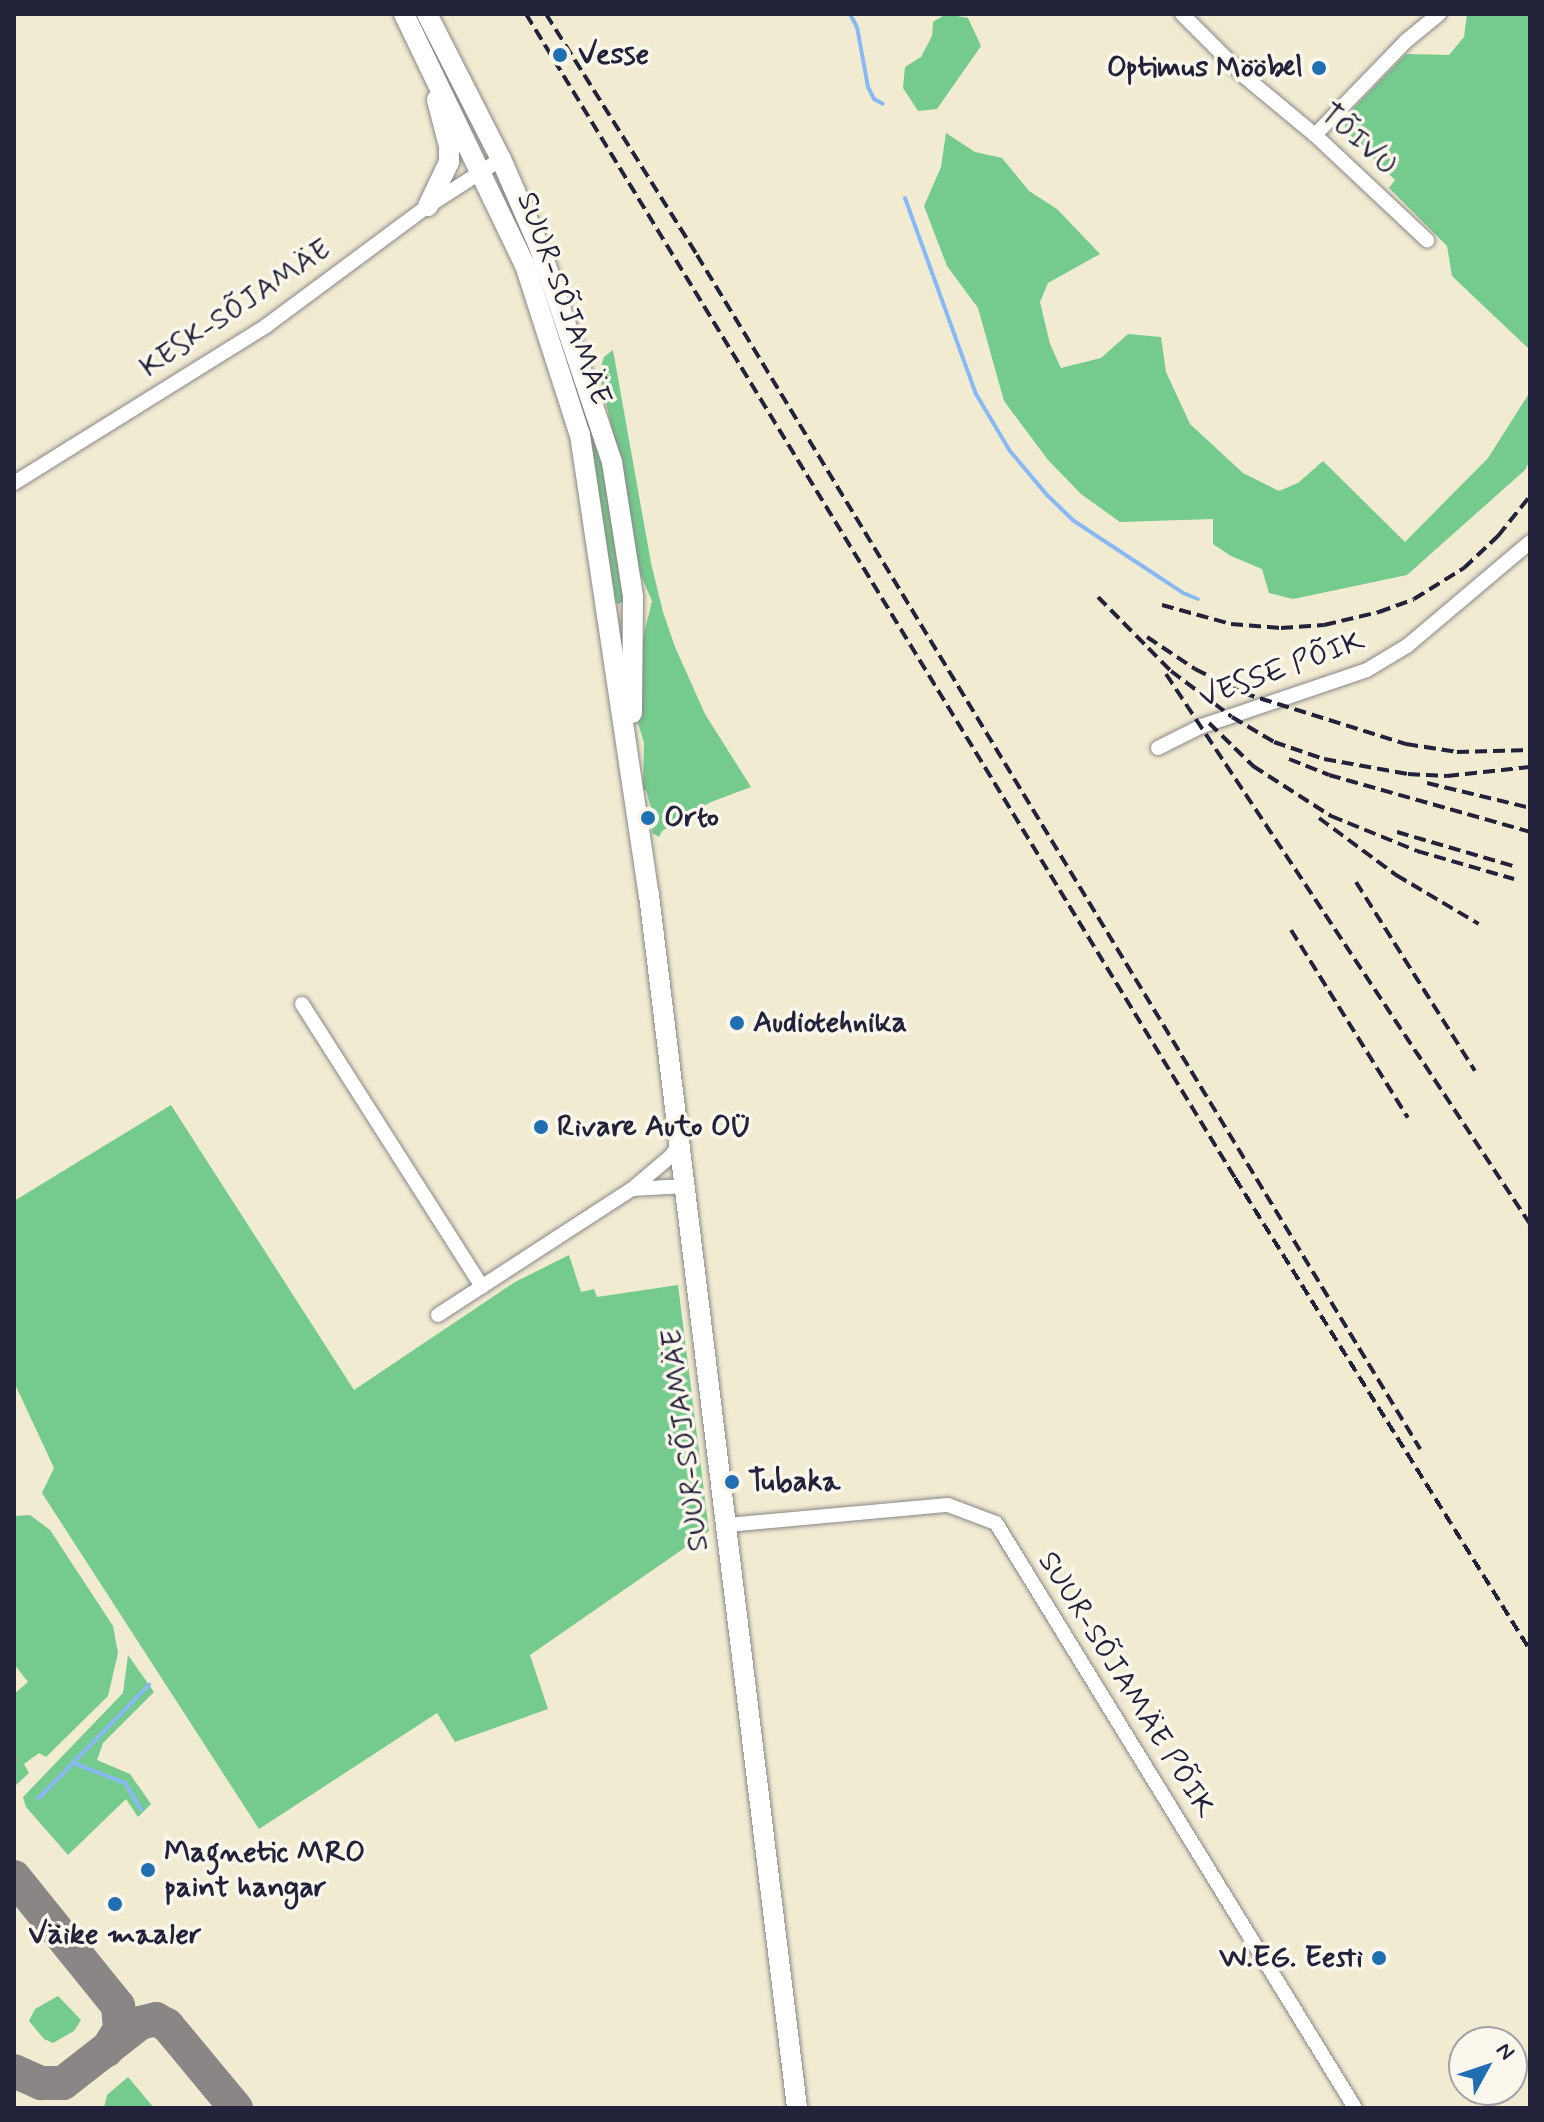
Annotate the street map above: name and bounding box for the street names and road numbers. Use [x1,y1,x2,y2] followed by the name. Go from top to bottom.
[1312,96,1404,184] street label: TÕIVU
[508,188,618,410] street label: SUUR-SÕJAMÄE
[134,232,338,386] street label: KESK-SÕJAMÄE
[1194,623,1370,717] street label: VESSE PÕIK
[654,1327,718,1553] street label: SUUR-SÕJAMÄE
[1029,1545,1223,1825] street label: SUUR-SÕJAMÄE PÕIK

